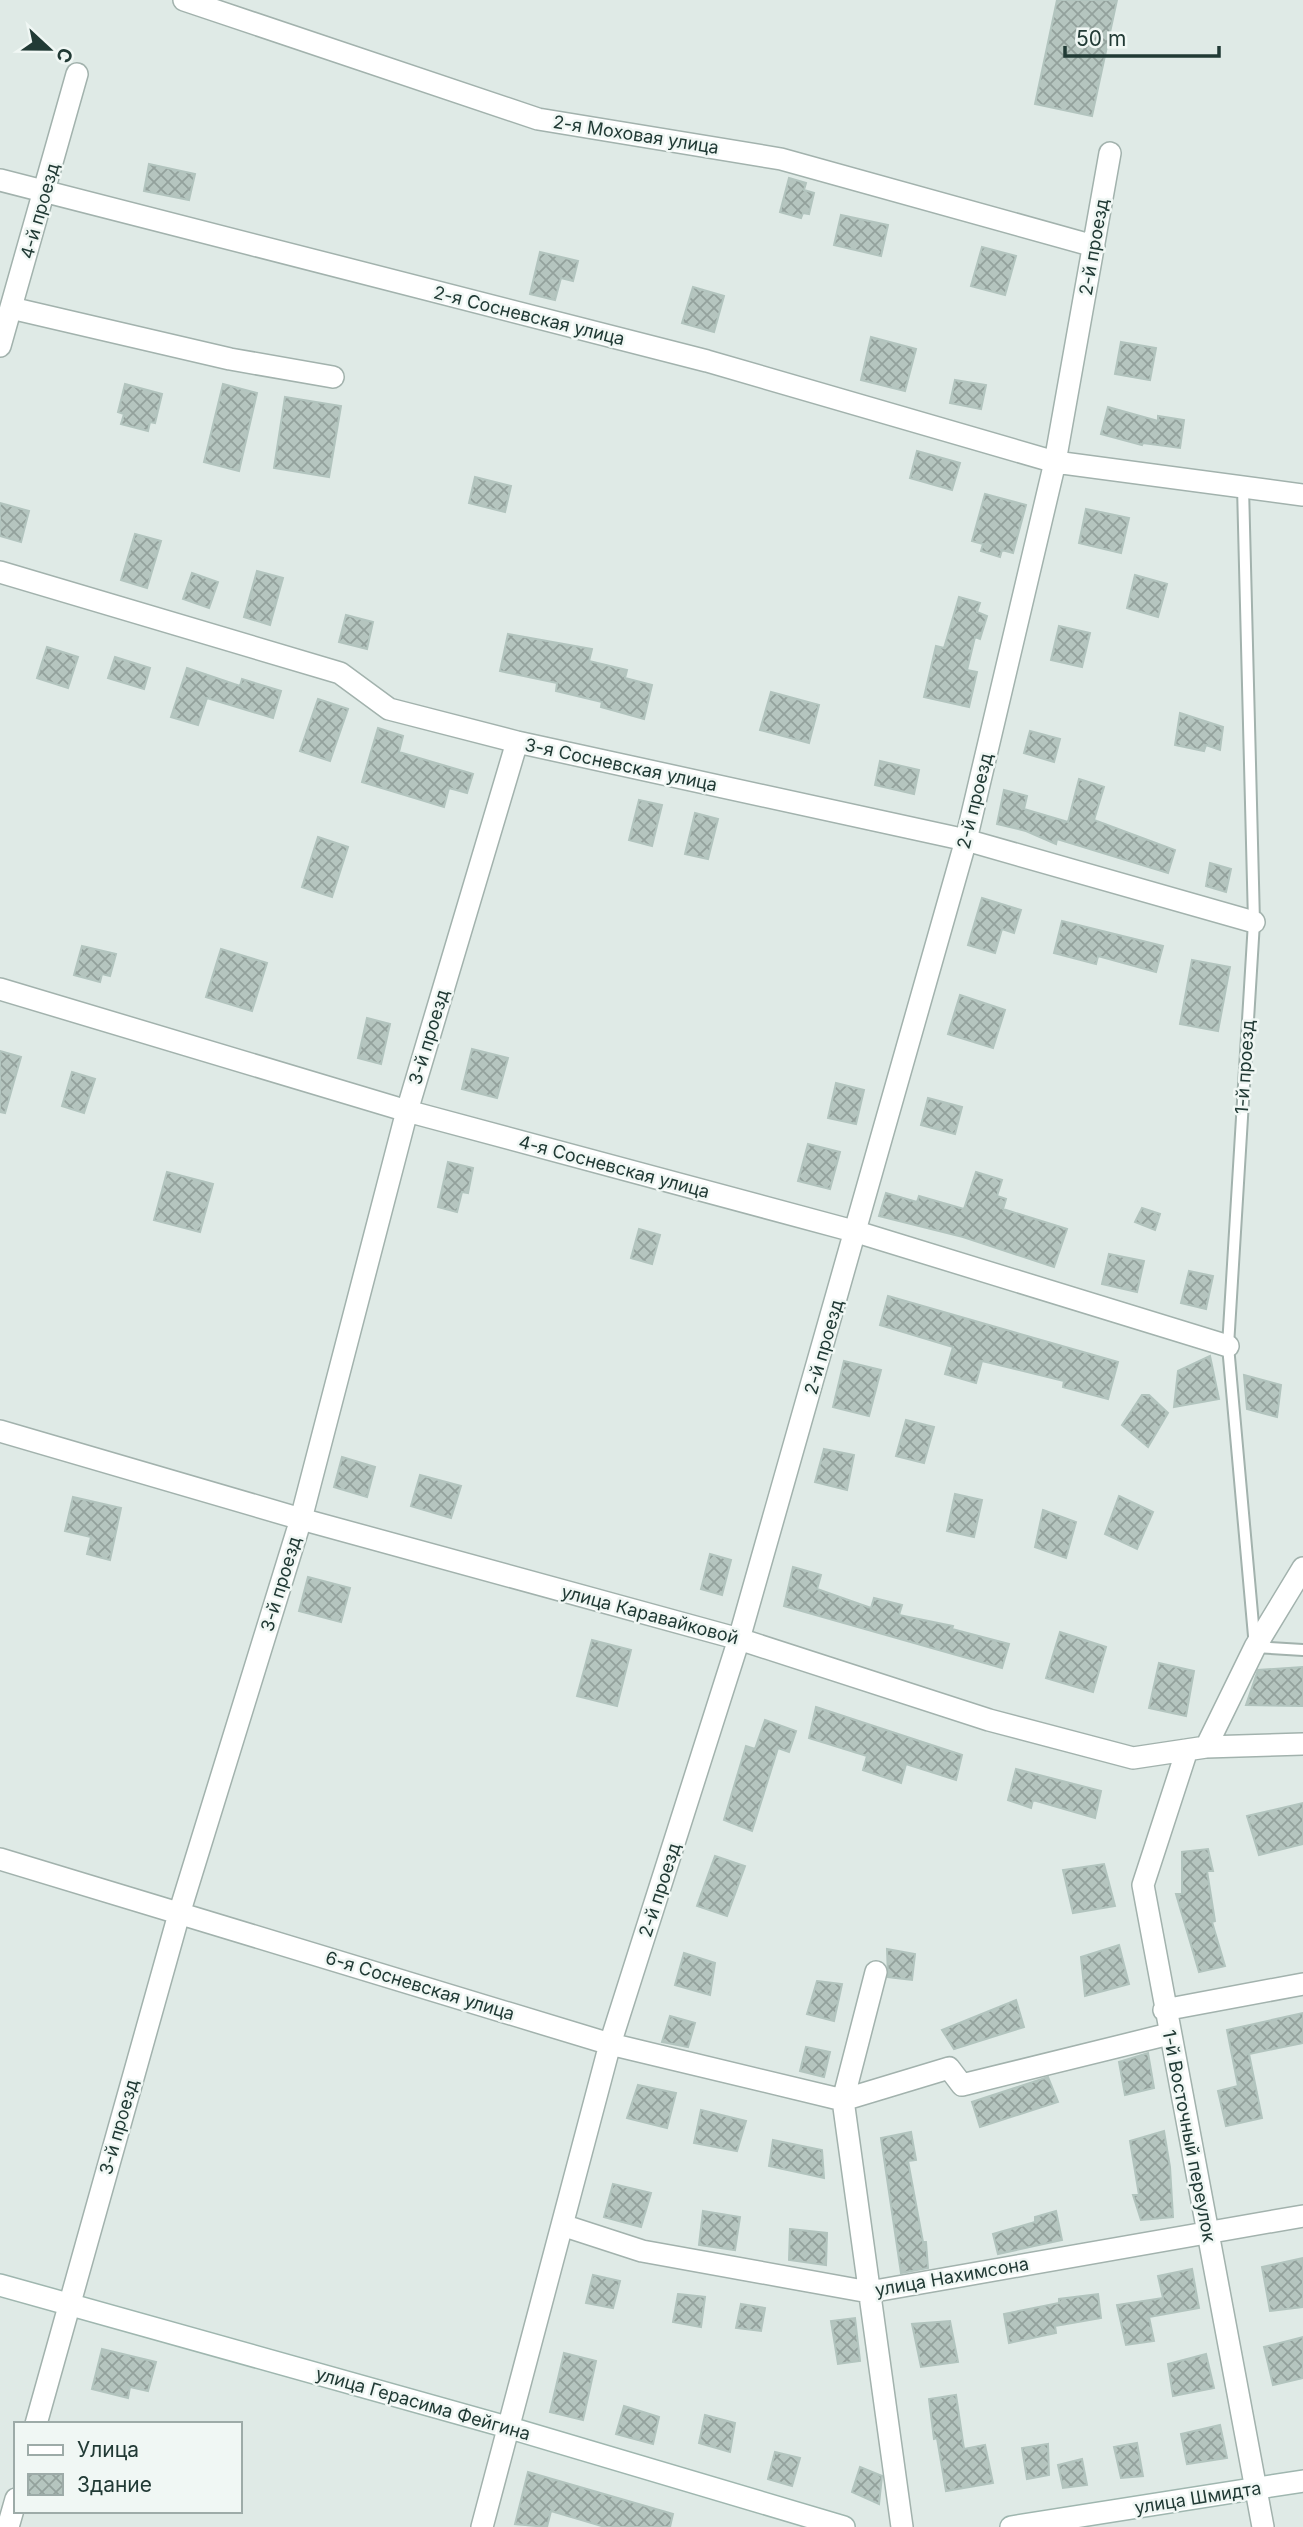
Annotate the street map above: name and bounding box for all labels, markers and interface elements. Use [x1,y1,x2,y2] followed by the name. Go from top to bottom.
[14,14,84,84] north arrow
[1065,14,1219,58] scale bar
[1076,26,1126,51] text: 50 m
[51,44,78,66] text: С
[552,111,721,158] street label: 2-я Моховая улица
[16,161,63,261] street label: 4-й проезд
[1075,197,1112,297] street label: 2-й проезд
[431,282,627,349] street label: 2-я Сосневская улица
[523,734,719,795] street label: 3-я Сосневская улица
[952,751,997,851] street label: 2-й проезд
[404,987,453,1087] street label: 3-й проезд
[1231,1019,1258,1115] street label: 1-й проезд
[516,1131,712,1202] street label: 4-я Сосневская улица
[800,1297,847,1397] street label: 2-й проезд
[256,1534,305,1634] street label: 3-й проезд
[559,1581,741,1648] street label: улица Каравайковой
[634,1840,685,1940] street label: 2-й проезд
[323,1947,517,2024] street label: 6-я Сосневская улица
[1159,2028,1220,2244] street label: 1-й Восточный переулок
[95,2077,142,2177] street label: 3-й проезд
[873,2253,1030,2300] street label: улица Нахимсона
[313,2363,533,2444] street label: улица Герасима Фейгина
[14,2422,242,2513] legend
[77,2437,139,2462] text: Улица
[77,2472,152,2497] text: Здание
[1133,2477,1263,2518] street label: улица Шмидта

